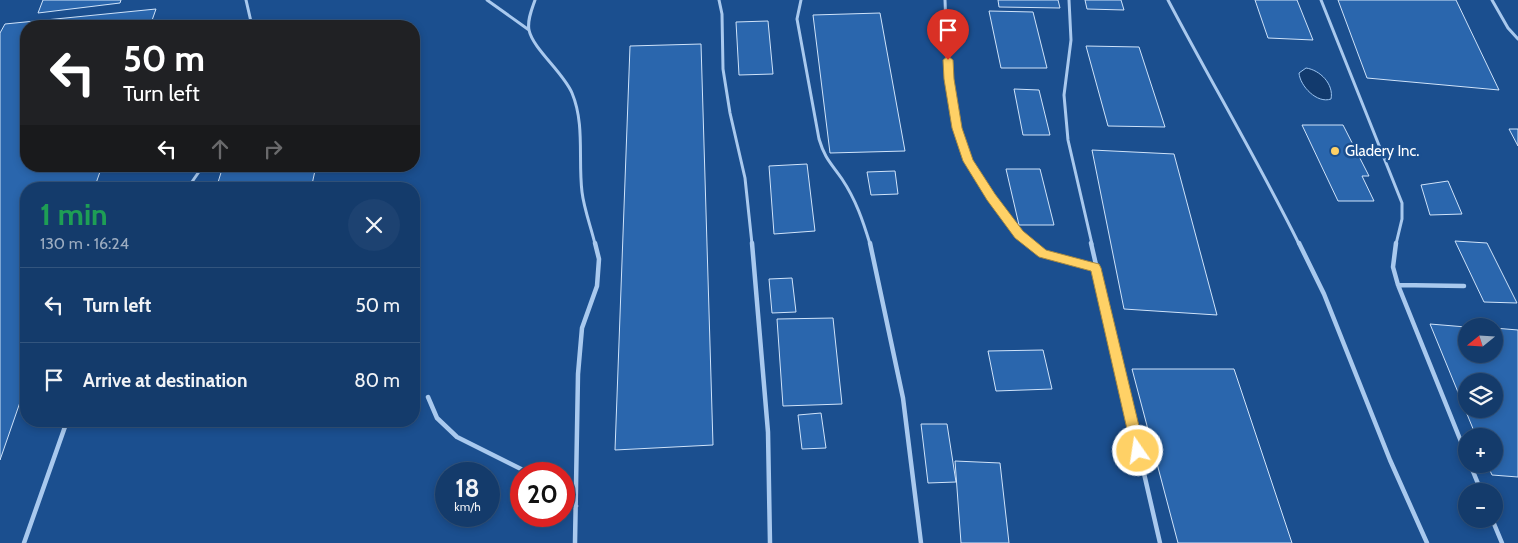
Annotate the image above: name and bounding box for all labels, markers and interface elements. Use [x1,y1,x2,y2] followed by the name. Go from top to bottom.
[927,9,969,60] pin
[934,16,962,44] icon: arrive
[123,37,205,80] text: 50 m
[40,40,105,105] icon: left
[123,80,200,107] text: Turn left
[153,135,181,163] icon: left
[206,135,234,163] icon: ahead
[259,135,287,163] icon: right
[1345,142,1419,160] place label: Gladery Inc.
[1329,145,1341,157] marker: Gladery Inc.
[40,196,108,233] text: 1 min
[348,199,400,251] button: close
[40,234,129,253] text: 130 m · 16:24
[40,291,68,319] icon: left
[83,294,151,317] text: Turn left
[356,294,400,317] text: 50 m
[1458,318,1502,362] north arrow
[1458,318,1503,528] map controls
[40,366,68,394] icon: arrive
[83,369,247,392] text: Arrive at destination
[354,369,400,392] text: 80 m
[1458,373,1503,418] button: layers
[1111,424,1163,476] position arrow
[1458,428,1503,473] button: +
[510,462,575,527] speed limit sign: 20
[455,473,480,503] text: 18
[1458,483,1503,528] button: −
[454,499,481,514] text: km/h

